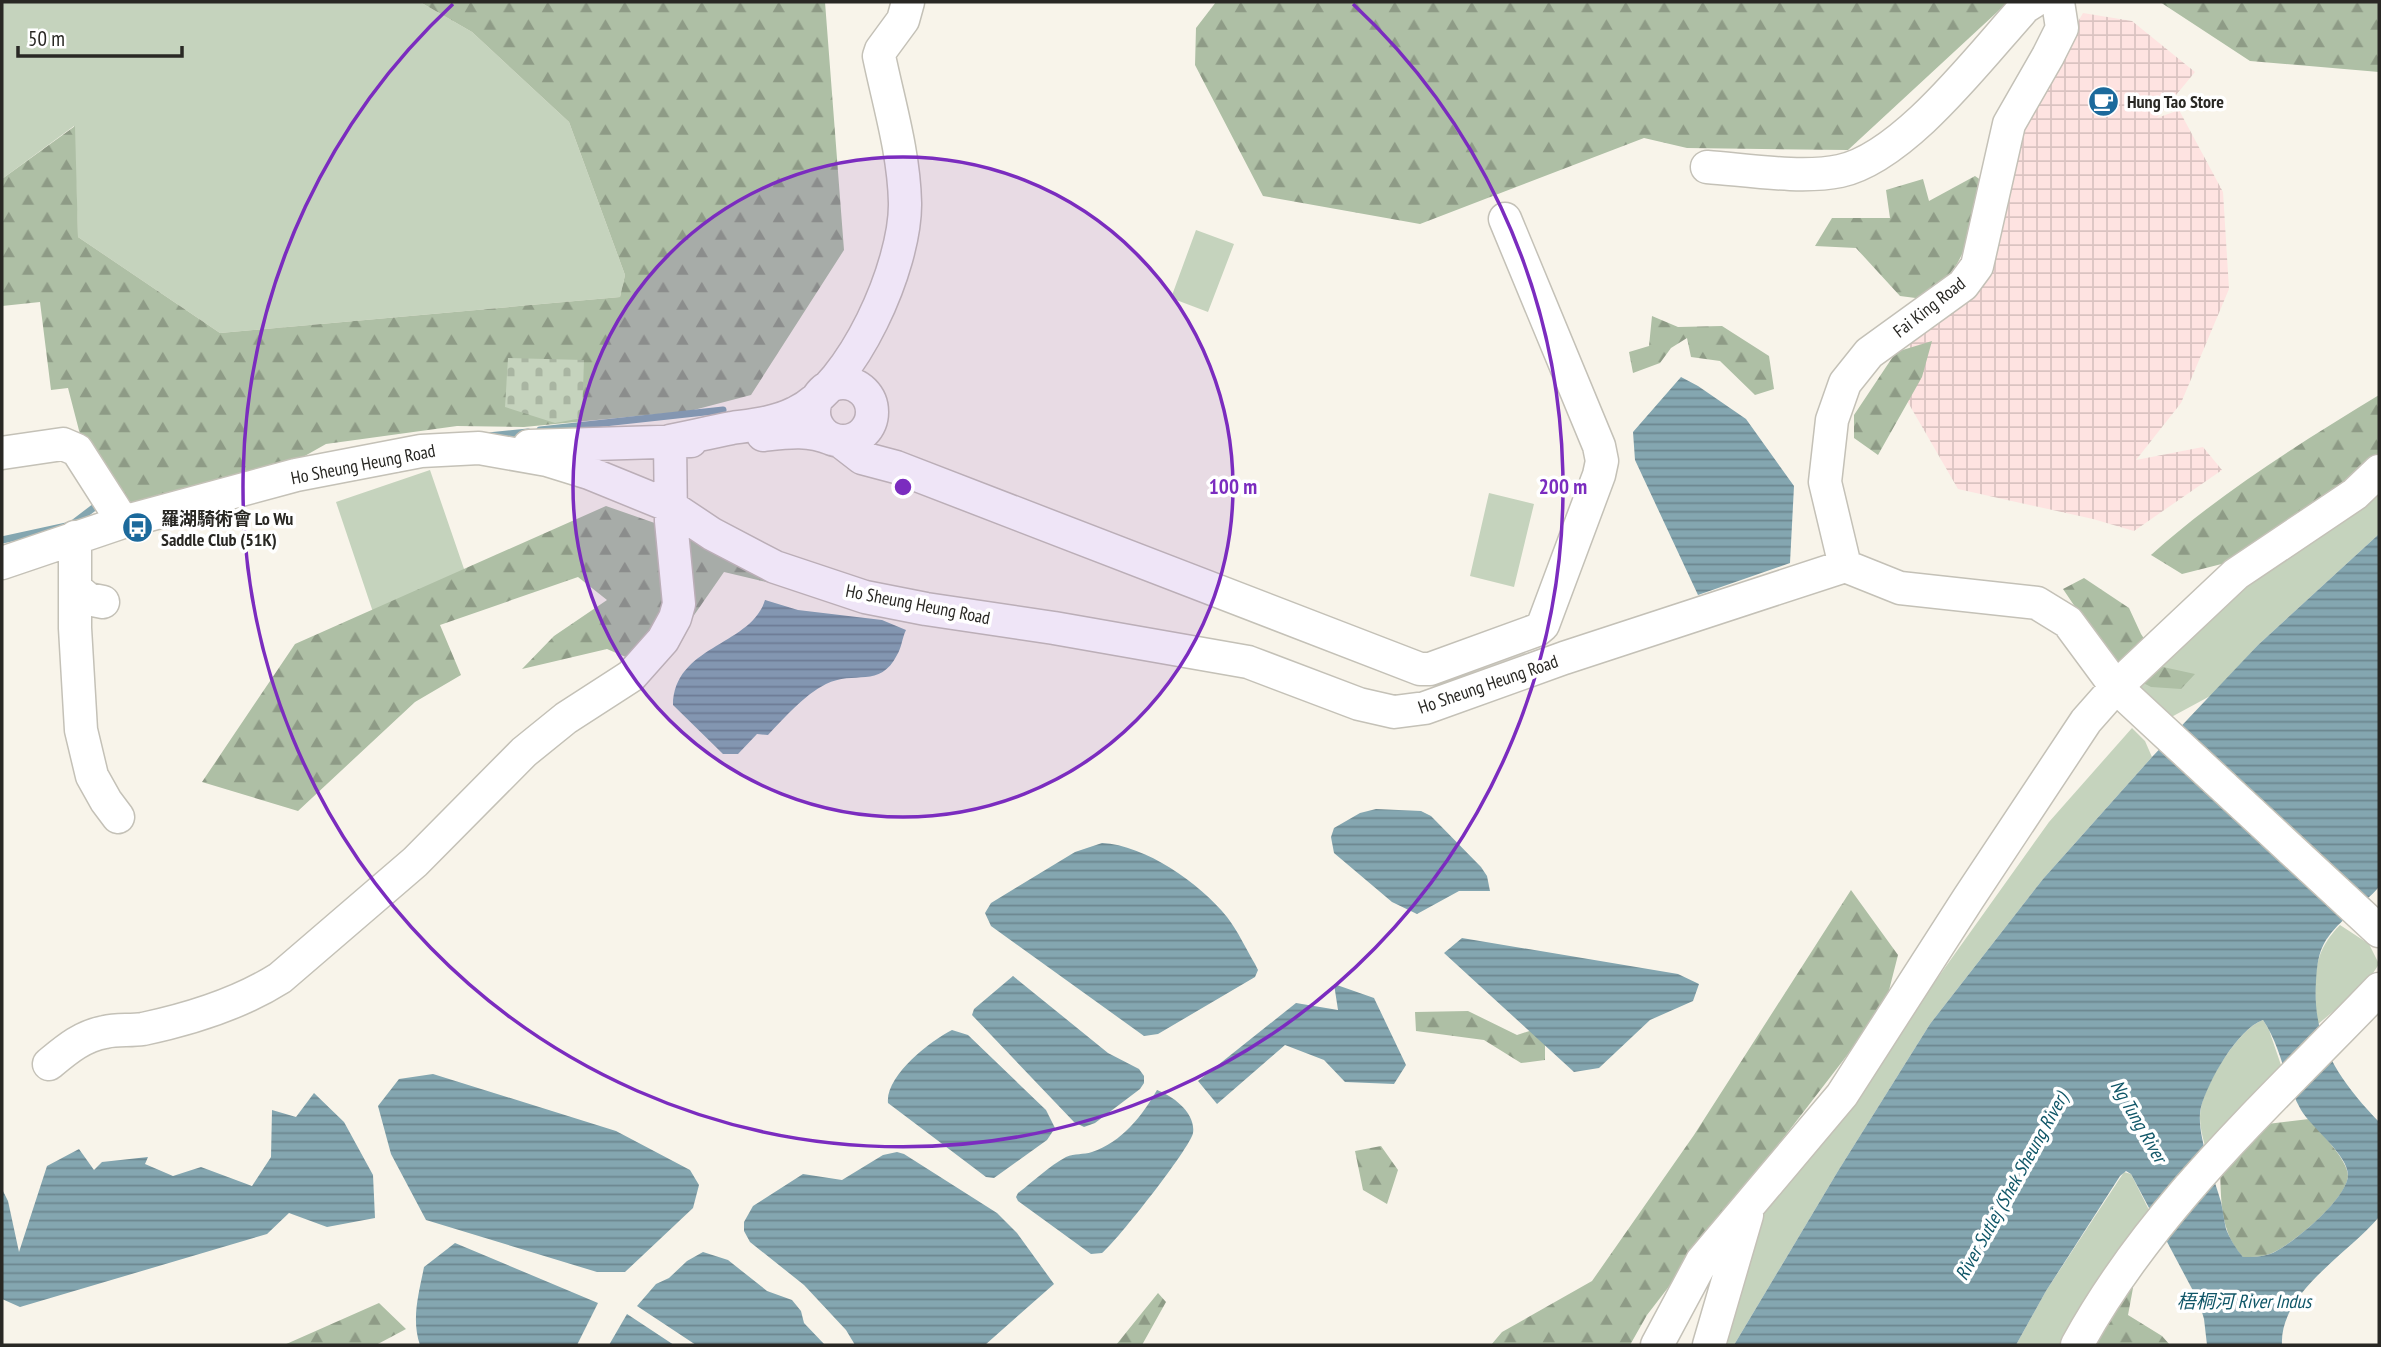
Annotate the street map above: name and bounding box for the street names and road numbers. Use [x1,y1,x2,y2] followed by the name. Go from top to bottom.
[1888,272,1970,342] street label: Fai King Road
[289,439,437,489] street label: Ho Sheung Heung Road
[844,579,992,629] street label: Ho Sheung Heung Road
[1415,649,1561,719] street label: Ho Sheung Heung Road

